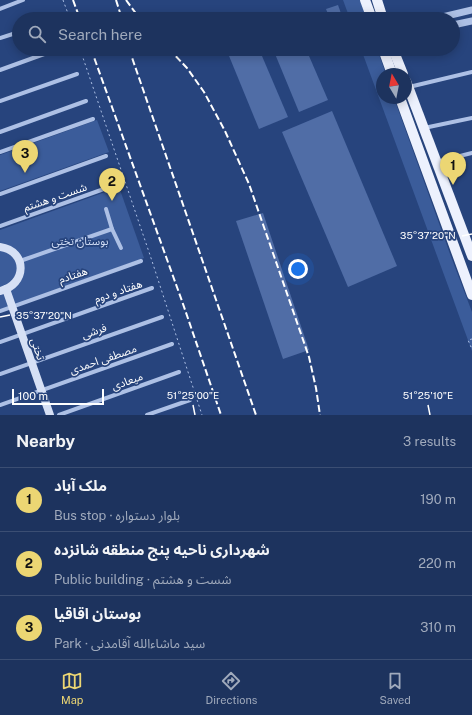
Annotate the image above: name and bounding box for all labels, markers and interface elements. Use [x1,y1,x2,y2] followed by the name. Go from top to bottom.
[12,12,460,56] search box
[26,23,48,45] icon: search
[58,26,142,43] text: Search here
[376,68,412,104] north arrow
[12,140,38,173] pin: 3
[440,152,466,185] pin: 1
[99,168,125,201] pin: 2
[22,180,90,216] street label: شست و هشتم
[400,229,456,241] text: 35°37'20"N
[52,235,108,248] park label: بوستان تختی
[288,259,308,279] your location
[57,265,90,287] street label: هفتادم
[92,277,144,307] street label: هفتاد و دوم
[16,309,72,321] text: 35°37'20"N
[80,321,108,342] street label: فرشی
[28,336,47,362] street label: تختی
[68,342,139,377] street label: مصطفی احمدی
[110,370,145,393] street label: میعادی
[12,387,104,406] scale bar
[167,389,219,401] text: 51°25'00"E
[403,389,453,401] text: 51°25'10"E
[18,390,48,402] text: 100 m
[16,431,75,451] text: Nearby
[403,434,456,449] text: 3 results
[54,477,107,494] text: ملک آباد
[26,492,32,507] text: 1
[420,492,456,507] text: 190 m
[54,508,180,523] text: Bus stop · بلوار دستواره
[54,541,270,558] text: شهرداری ناحیه پنج منطقه شانزده
[25,556,33,571] text: 2
[418,556,456,571] text: 220 m
[54,572,231,587] text: Public building · شست و هشتم
[54,605,141,622] text: بوستان اقاقیا
[25,620,33,635] text: 3
[420,620,456,635] text: 310 m
[54,636,205,651] text: Park · سید ماشاءالله آقامدنی
[61,670,83,706] tab: Map
[206,670,257,706] tab: Directions
[379,670,411,706] tab: Saved

